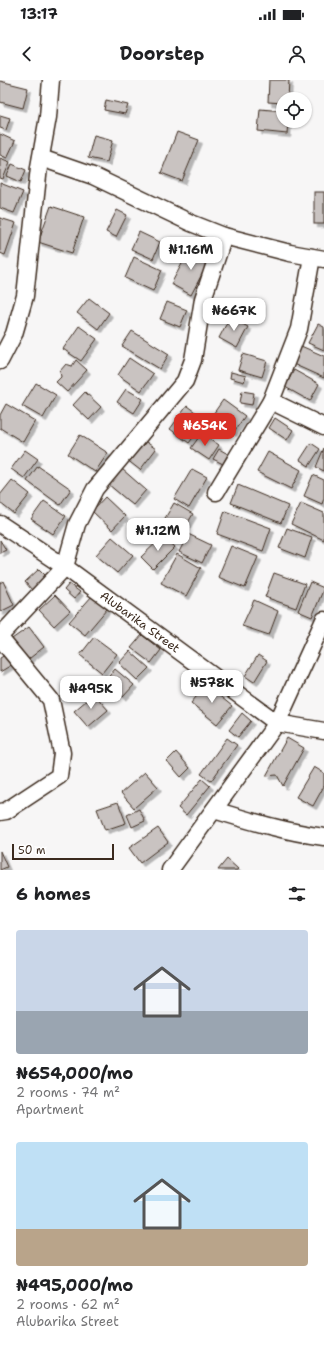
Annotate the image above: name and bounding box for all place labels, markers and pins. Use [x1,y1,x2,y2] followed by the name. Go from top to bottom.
[158,237,224,271] pin: ₦1.16M
[206,298,262,332] pin: ₦667K
[177,413,233,447] pin: ₦654K
[125,518,191,552] pin: ₦1.12M
[184,670,240,704] pin: ₦578K
[63,676,119,710] pin: ₦495K

